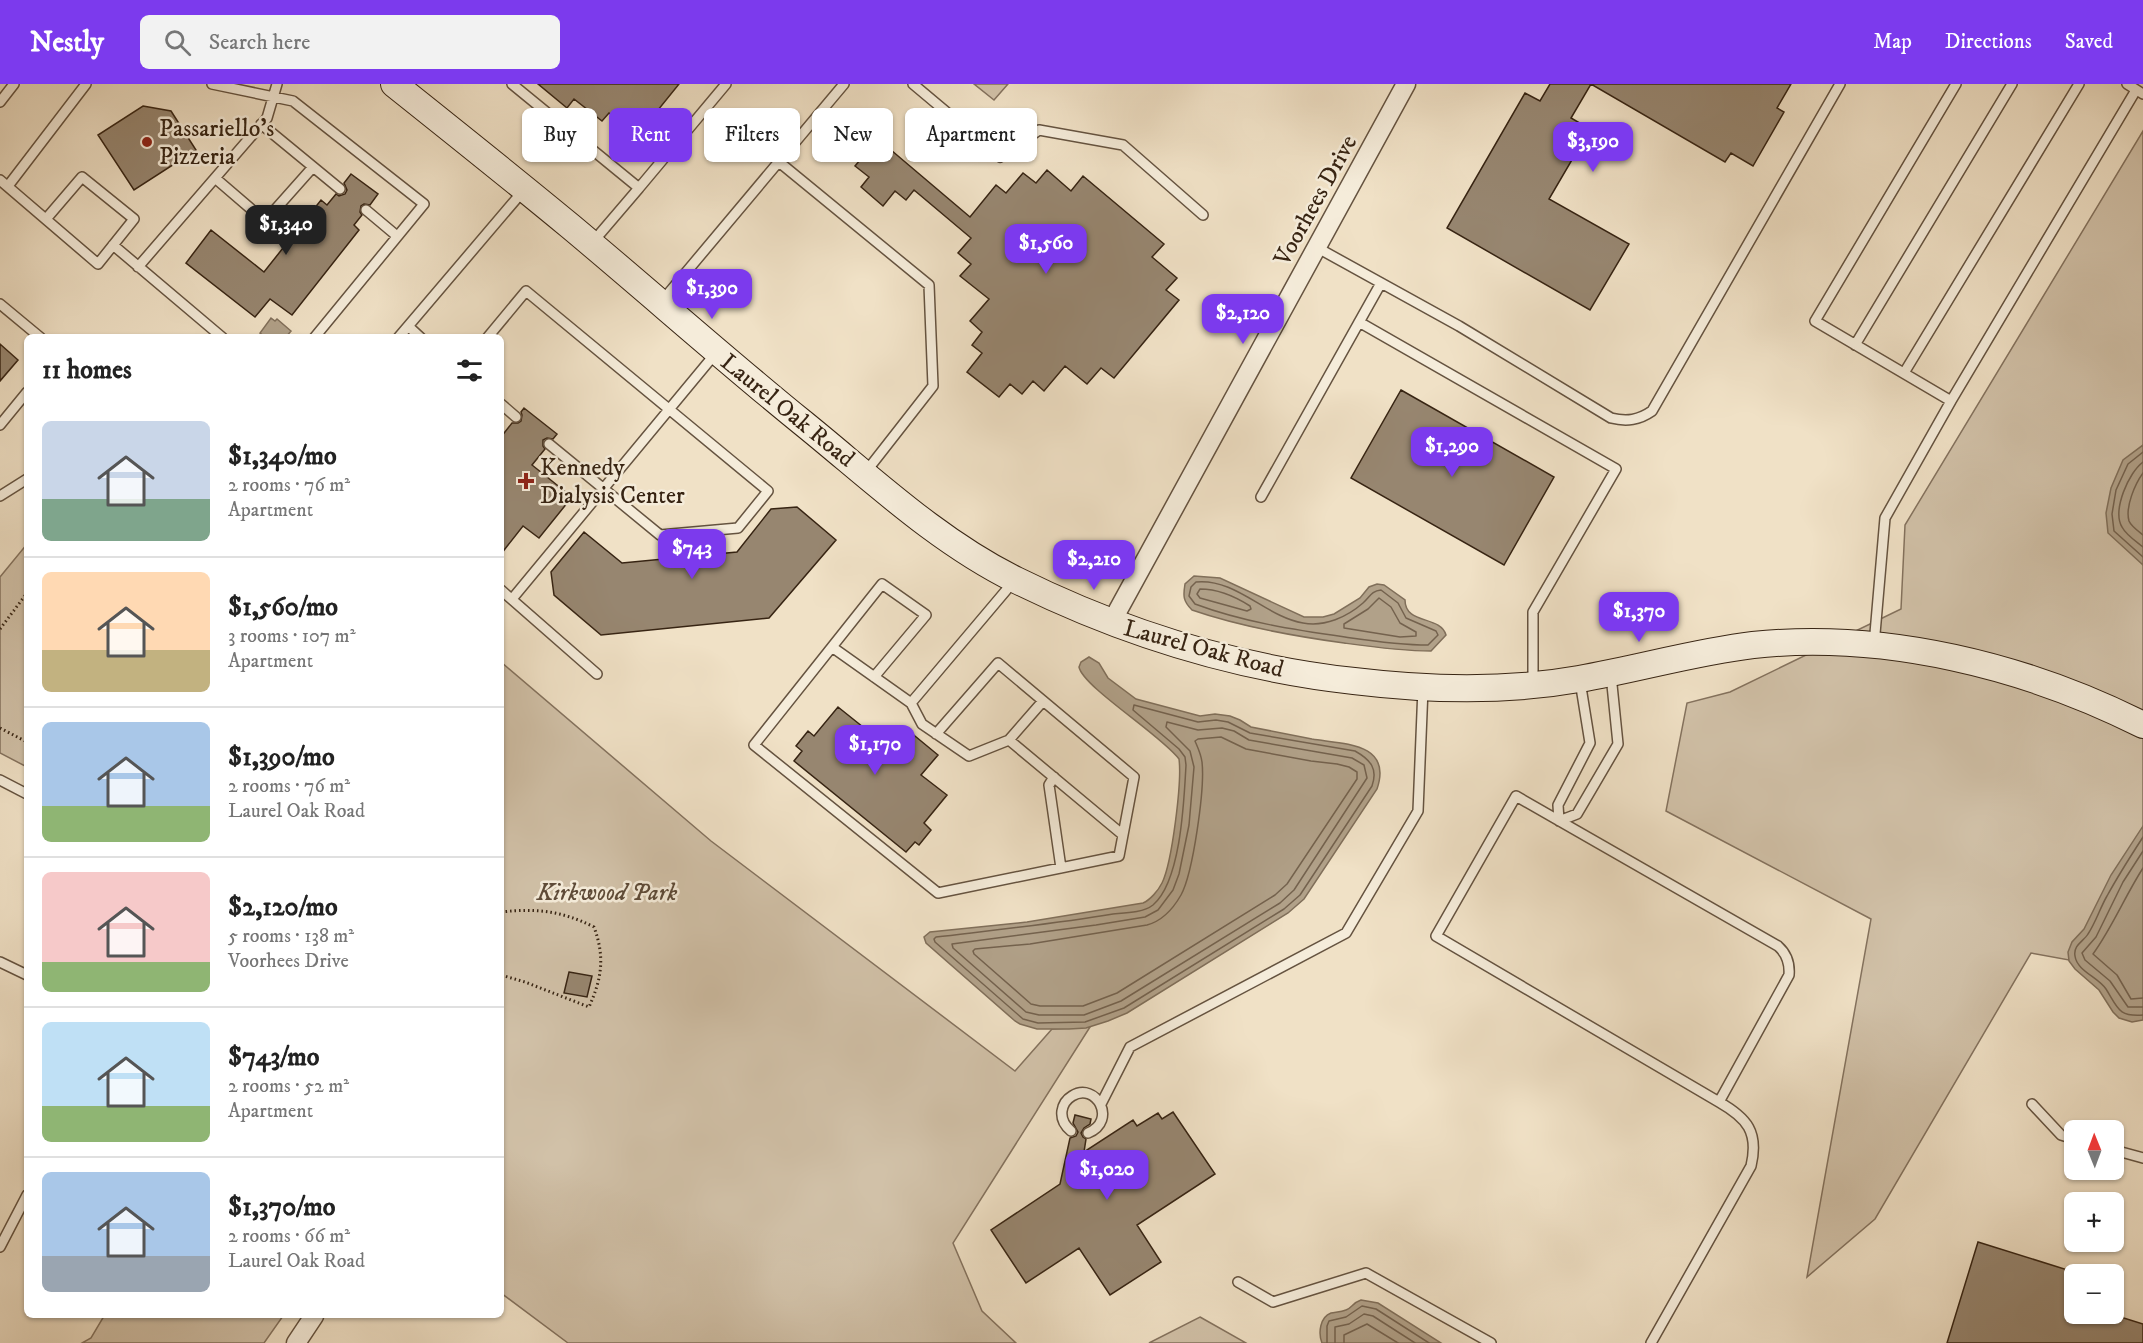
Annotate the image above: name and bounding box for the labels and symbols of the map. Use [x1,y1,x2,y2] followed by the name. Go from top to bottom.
[159,114,274,172] place label: Passariello's Pizzeria
[1544,122,1642,173] pin: $3,190
[1267,130,1364,272] street label: Voorhees Drive
[140,135,154,149] marker: Passariello's Pizzeria
[237,205,335,256] pin: $1,340
[997,224,1095,275] pin: $1,560
[663,269,761,320] pin: $1,390
[1194,294,1292,345] pin: $2,120
[714,347,861,474] street label: Laurel Oak Road
[1403,427,1501,478] pin: $1,290
[540,453,685,511] place label: Kennedy Dialysis Center
[517,472,535,490] marker: Kennedy Dialysis Center
[656,529,728,580] pin: $743
[1045,540,1143,591] pin: $2,210
[1590,592,1688,643] pin: $1,370
[1121,613,1287,685] street label: Laurel Oak Road
[826,725,924,776] pin: $1,170
[536,878,677,908] park label: Kirkwood Park
[2064,1120,2124,1180] north arrow
[1058,1150,1156,1201] pin: $1,020

